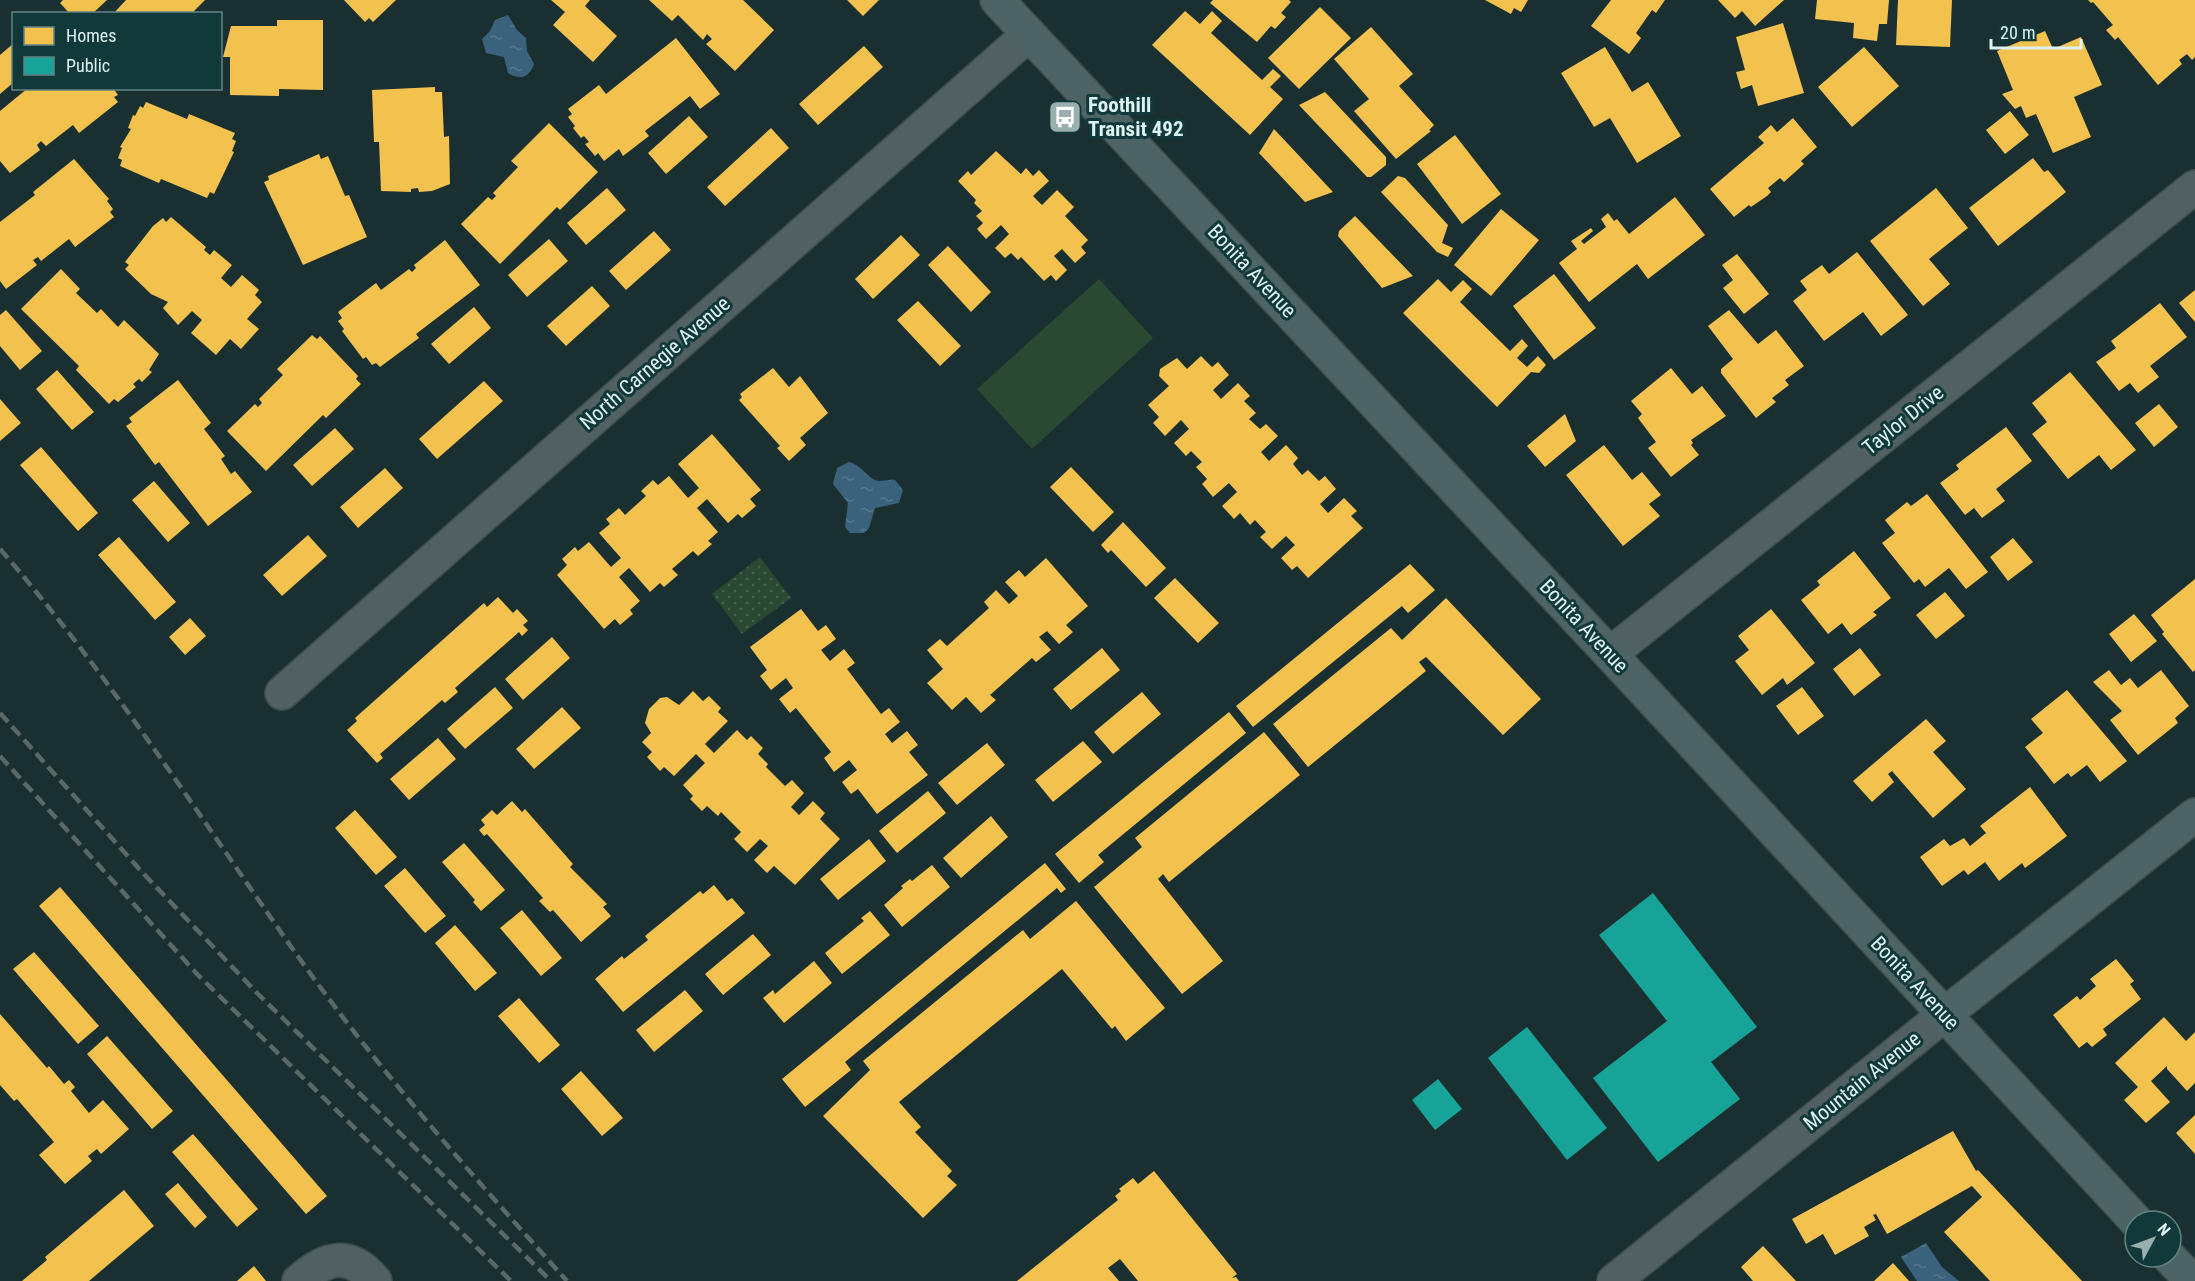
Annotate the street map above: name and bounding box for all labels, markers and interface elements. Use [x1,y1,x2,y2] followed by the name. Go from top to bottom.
[12,12,222,90] legend
[1991,12,2081,50] scale bar
[2000,22,2035,43] text: 20 m
[66,25,116,46] text: Homes
[66,55,110,76] text: Public
[1088,93,1184,141] place label: Foothill Transit 492
[1047,99,1083,135] bus stop icon: Foothill Transit 492
[1203,219,1301,323] street label: Bonita Avenue
[575,291,735,434] street label: North Carnegie Avenue
[1858,380,1948,460] street label: Taylor Drive
[1535,574,1633,678] street label: Bonita Avenue
[1866,931,1964,1035] street label: Bonita Avenue
[1799,1026,1925,1135] street label: Mountain Avenue
[2123,1209,2183,1269] north arrow
[2154,1220,2174,1239] text: N

